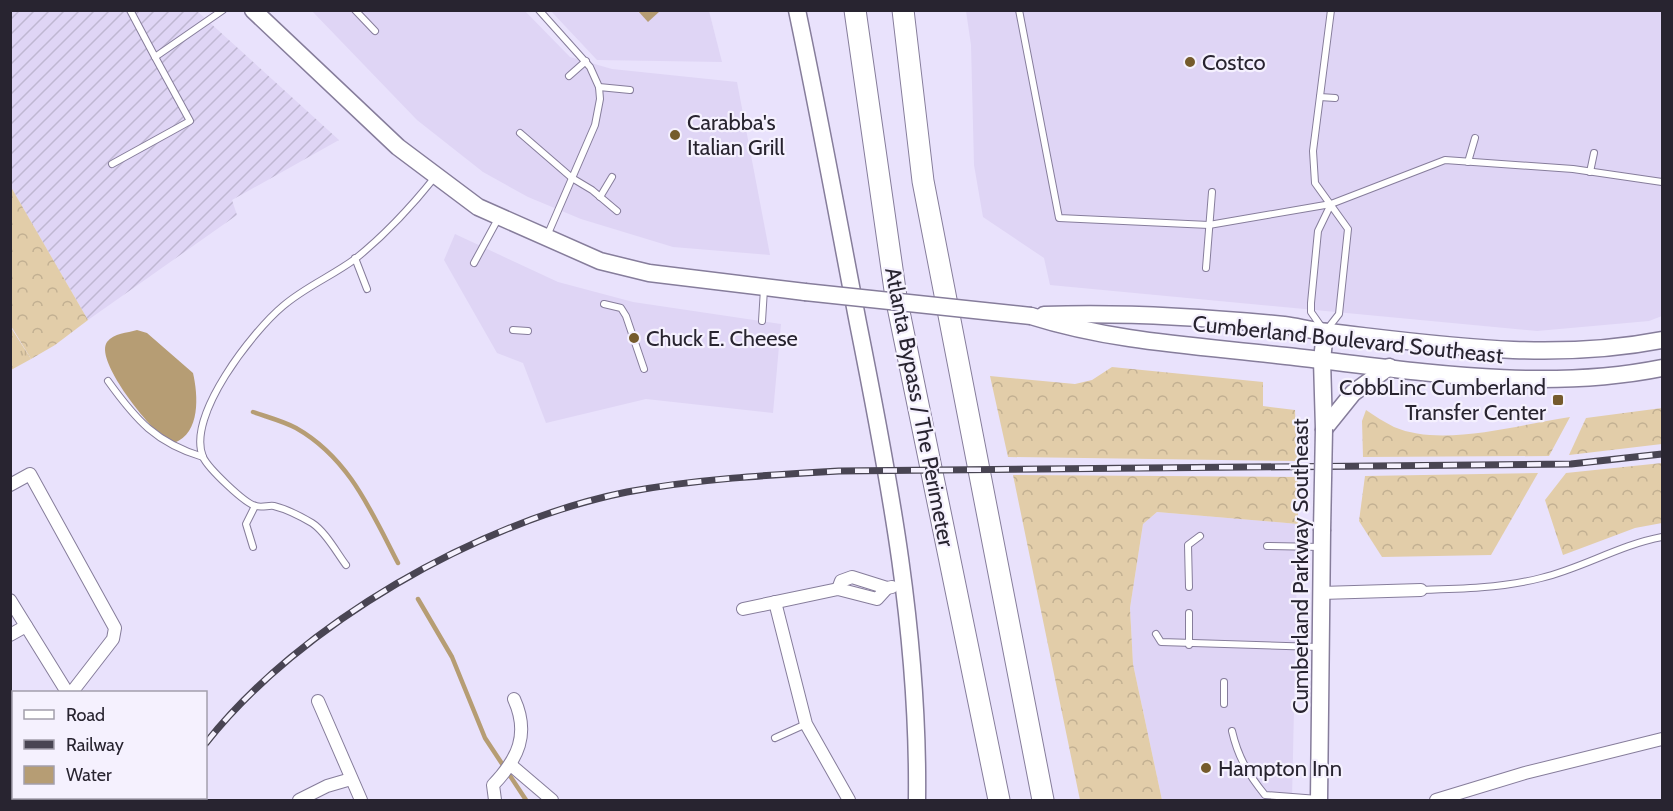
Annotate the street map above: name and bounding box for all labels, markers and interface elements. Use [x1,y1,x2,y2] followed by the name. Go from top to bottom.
[1202,49,1266,76] place label: Costco
[1183,55,1197,69] marker: Costco
[687,109,786,161] place label: Carabba's Italian Grill
[668,128,682,142] marker: Carabba's Italian Grill
[879,265,960,549] street label: Atlanta Bypass / The Perimeter
[1191,310,1505,369] street label: Cumberland Boulevard Southeast
[646,325,798,352] place label: Chuck E. Cheese
[627,331,641,345] marker: Chuck E. Cheese
[1339,374,1546,426] place label: CobbLinc Cumberland Transfer Center
[1551,393,1565,407] marker: CobbLinc Cumberland Transfer Center
[1287,418,1314,714] street label: Cumberland Parkway Southeast
[12,691,207,799] legend
[66,704,105,726] text: Road
[66,734,124,756] text: Railway
[1218,755,1342,782] place label: Hampton Inn
[1199,761,1213,775] marker: Hampton Inn
[66,764,112,786] text: Water

